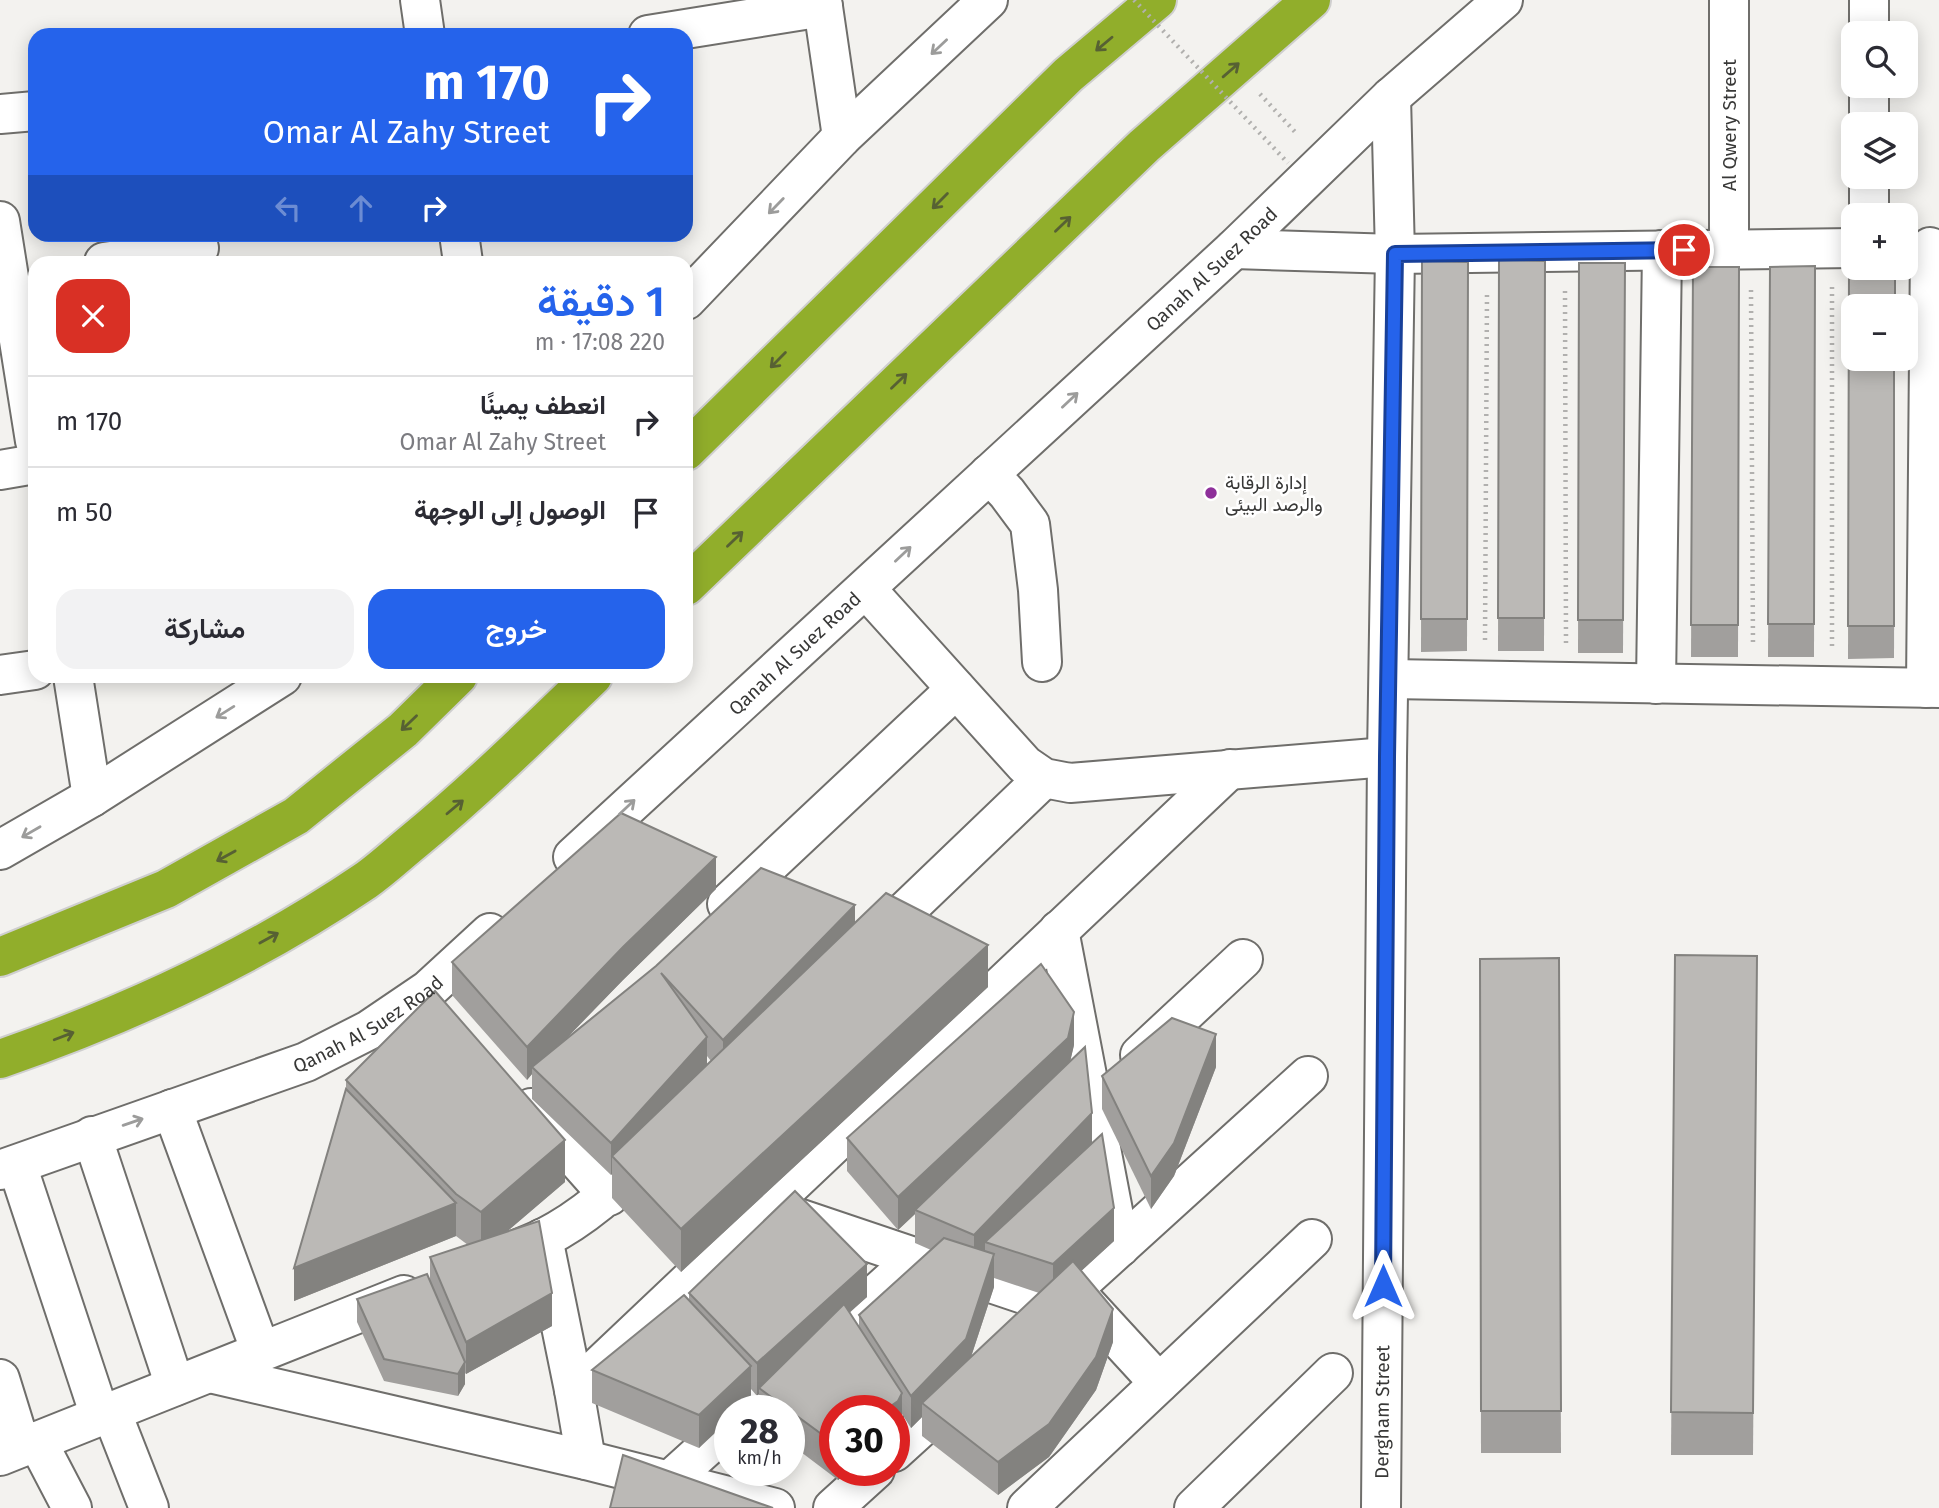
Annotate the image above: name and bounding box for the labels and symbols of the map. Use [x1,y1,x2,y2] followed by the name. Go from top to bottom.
[1096,36,1114,52] one-way arrow
[931,38,948,55] one-way arrow
[1718,59,1741,191] street label: Al Qwery Street
[1222,62,1240,78] one-way arrow
[932,192,949,209] one-way arrow
[768,197,785,214] one-way arrow
[1141,202,1282,336] street label: Qanah Al Suez Road
[1055,215,1072,232] one-way arrow
[1654,220,1714,280] pin
[769,352,786,369] one-way arrow
[890,373,907,390] one-way arrow
[1061,391,1078,408] one-way arrow
[1225,471,1323,516] place label: إدارة الرقابة والرصد البيئى
[1203,485,1219,501] marker: إدارة الرقابة والرصد البيئى
[726,531,743,548] one-way arrow
[894,546,911,563] one-way arrow
[724,587,866,720] street label: Qanah Al Suez Road
[215,706,235,720] one-way arrow
[401,715,418,732] one-way arrow
[618,799,635,816] one-way arrow
[445,800,463,815] one-way arrow
[22,825,42,839] one-way arrow
[216,849,236,863] one-way arrow
[259,931,279,945] one-way arrow
[290,971,448,1078] street label: Qanah Al Suez Road
[53,1029,75,1042] one-way arrow
[122,1115,144,1127] one-way arrow
[1346,1249,1420,1323] position arrow
[1370,1345,1394,1479] street label: Dergham Street
[819,1395,910,1486] speed limit sign: 30

